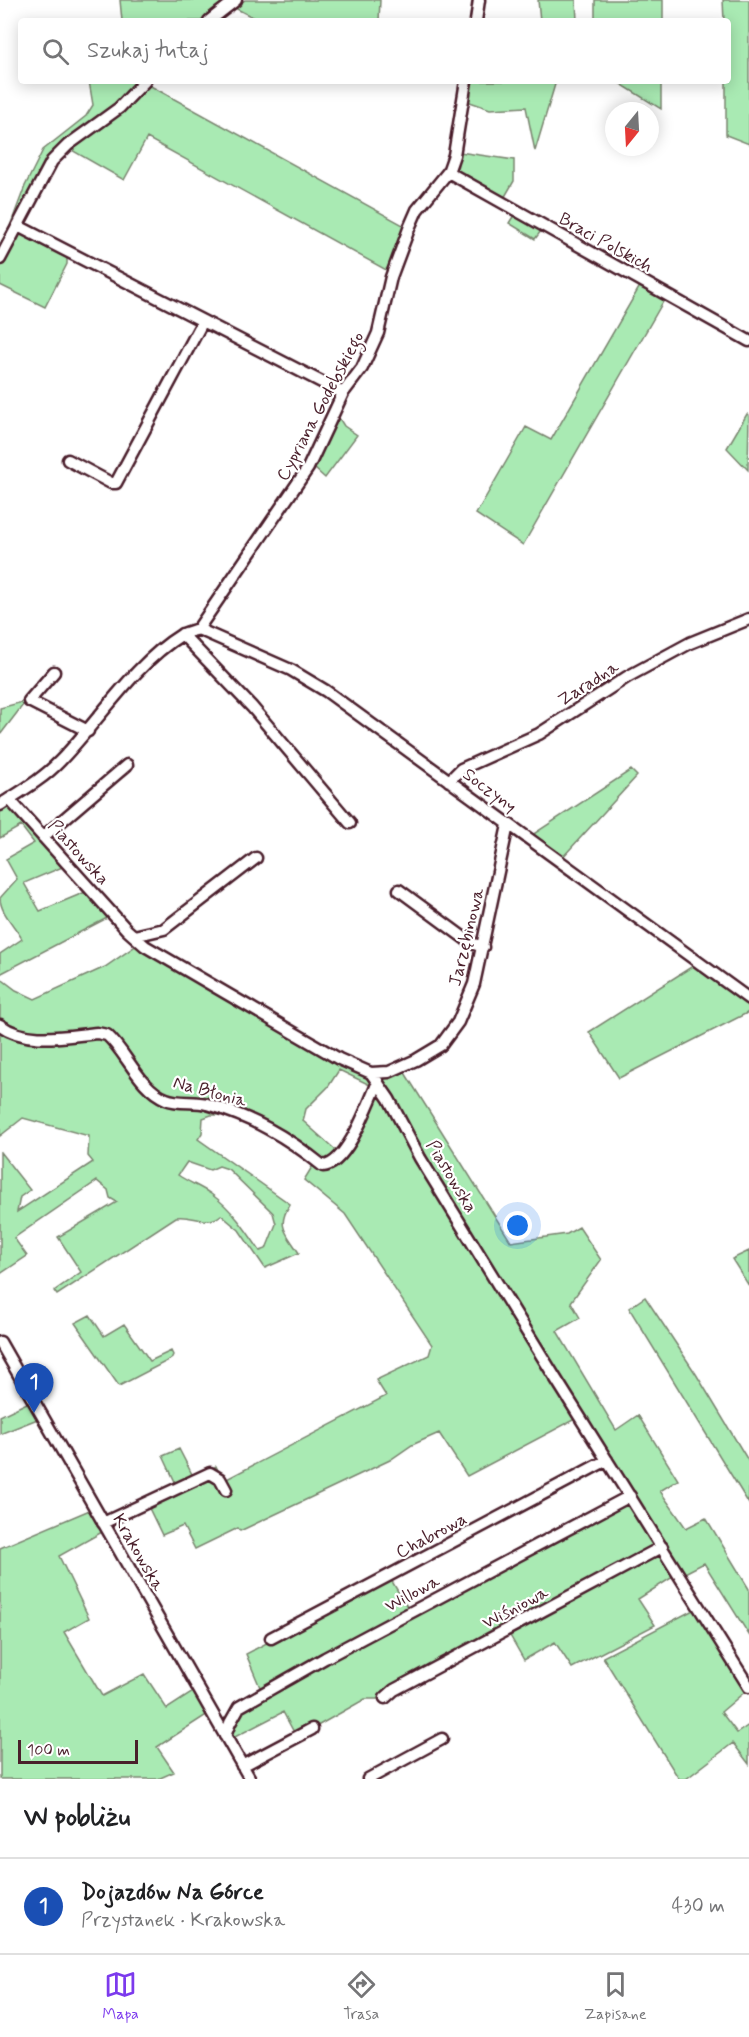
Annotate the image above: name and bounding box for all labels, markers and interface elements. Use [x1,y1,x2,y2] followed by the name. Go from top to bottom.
[18,18,731,84] search box
[39,35,72,68] icon: search
[87,37,209,65] text: Szukaj tutaj
[605,102,659,156] north arrow
[554,207,657,279] street label: Braci Polskich
[271,328,372,486] street label: Cypriana Godebskiego
[554,655,624,712] street label: Zaradna
[458,763,521,819] street label: Soczyny
[42,815,114,891] street label: Piastowska
[443,886,491,989] street label: Jarzębinowa
[170,1071,249,1113] street label: Na Błonia
[420,1136,482,1217] street label: Piastowska
[503,1211,532,1240] your location
[15,1364,54,1413] pin: 1
[392,1507,471,1565] street label: Chabrowa
[106,1510,170,1596] street label: Krakowska
[381,1569,444,1618] street label: Willowa
[478,1580,553,1635] street label: Wiśniowa
[18,1737,138,1764] scale bar
[27,1740,70,1761] text: 100 m
[24,1801,130,1835] text: W pobliżu
[81,1879,264,1907] text: Dojazdów Na Górce
[39,1893,48,1920] text: 1
[672,1893,725,1920] text: 430 m
[81,1907,285,1934] text: Przystanek · Krakowska
[102,1968,139,2025] tab: Mapa
[343,1968,379,2025] tab: Trasa
[584,1968,647,2025] tab: Zapisane

